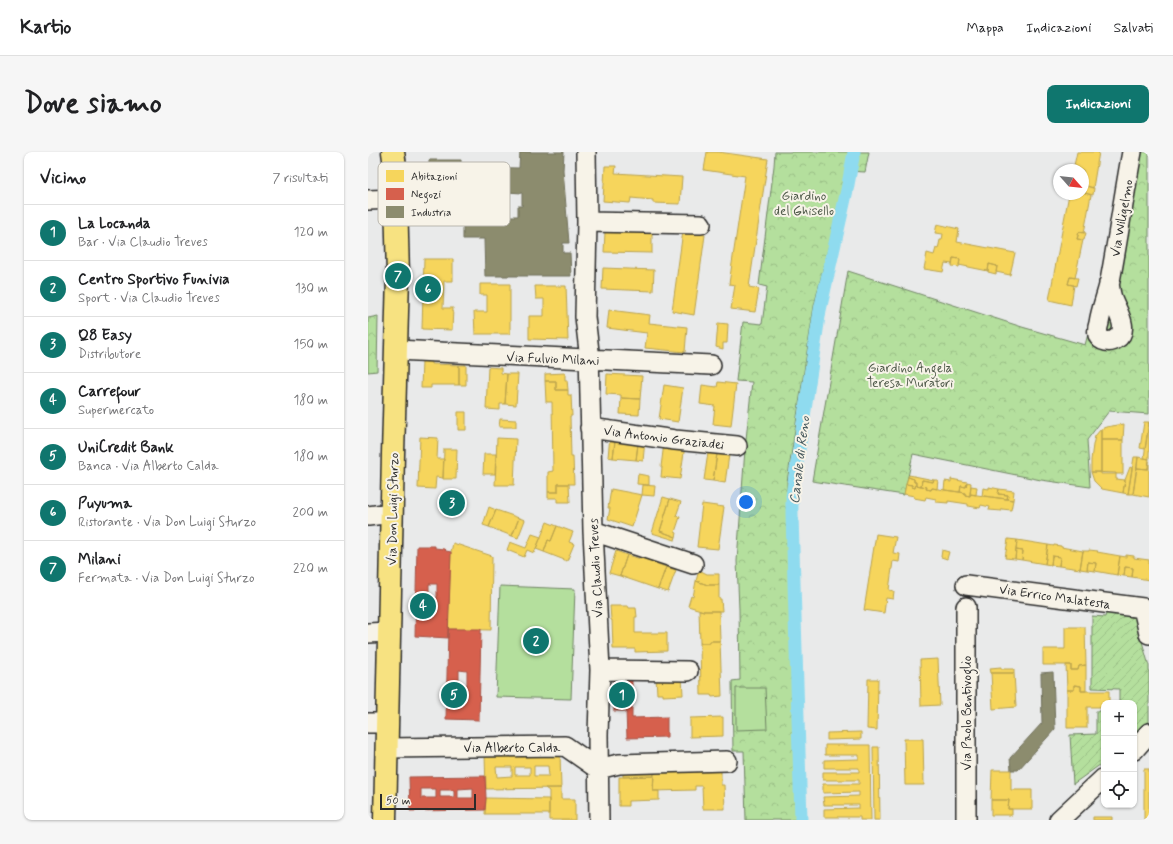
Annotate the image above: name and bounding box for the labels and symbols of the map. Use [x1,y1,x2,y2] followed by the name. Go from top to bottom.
[378,162,510,226] legend
[1053,164,1089,200] north arrow
[411,170,458,184] text: Abitazioni
[1107,178,1138,258] street label: Via Wiligelmo
[411,188,442,204] text: Negozi
[774,188,834,220] park label: Giardino del Ghisello
[411,206,451,220] text: Industria
[385,261,411,291] pin: 7
[415,274,441,304] pin: 6
[506,349,600,370] street label: Via Fulvio Milani
[867,360,953,392] park label: Giardino Angela Teresa Muratori
[786,415,814,505] water label: Canale di Reno
[603,423,725,454] street label: Via Antonio Graziadei
[384,452,403,566] street label: Via Don Luigi Sturzo
[439,488,465,518] pin: 3
[736,492,756,512] your location
[585,518,608,618] street label: Via Claudio Treves
[998,581,1112,614] street label: Via Errico Malatesta
[410,591,436,621] pin: 4
[523,626,549,656] pin: 2
[959,655,978,770] street label: Via Paolo Bentivoglio
[441,680,467,710] pin: 5
[609,680,635,710] pin: 1
[464,740,561,757] street label: Via Alberto Calda
[380,792,476,811] scale bar

